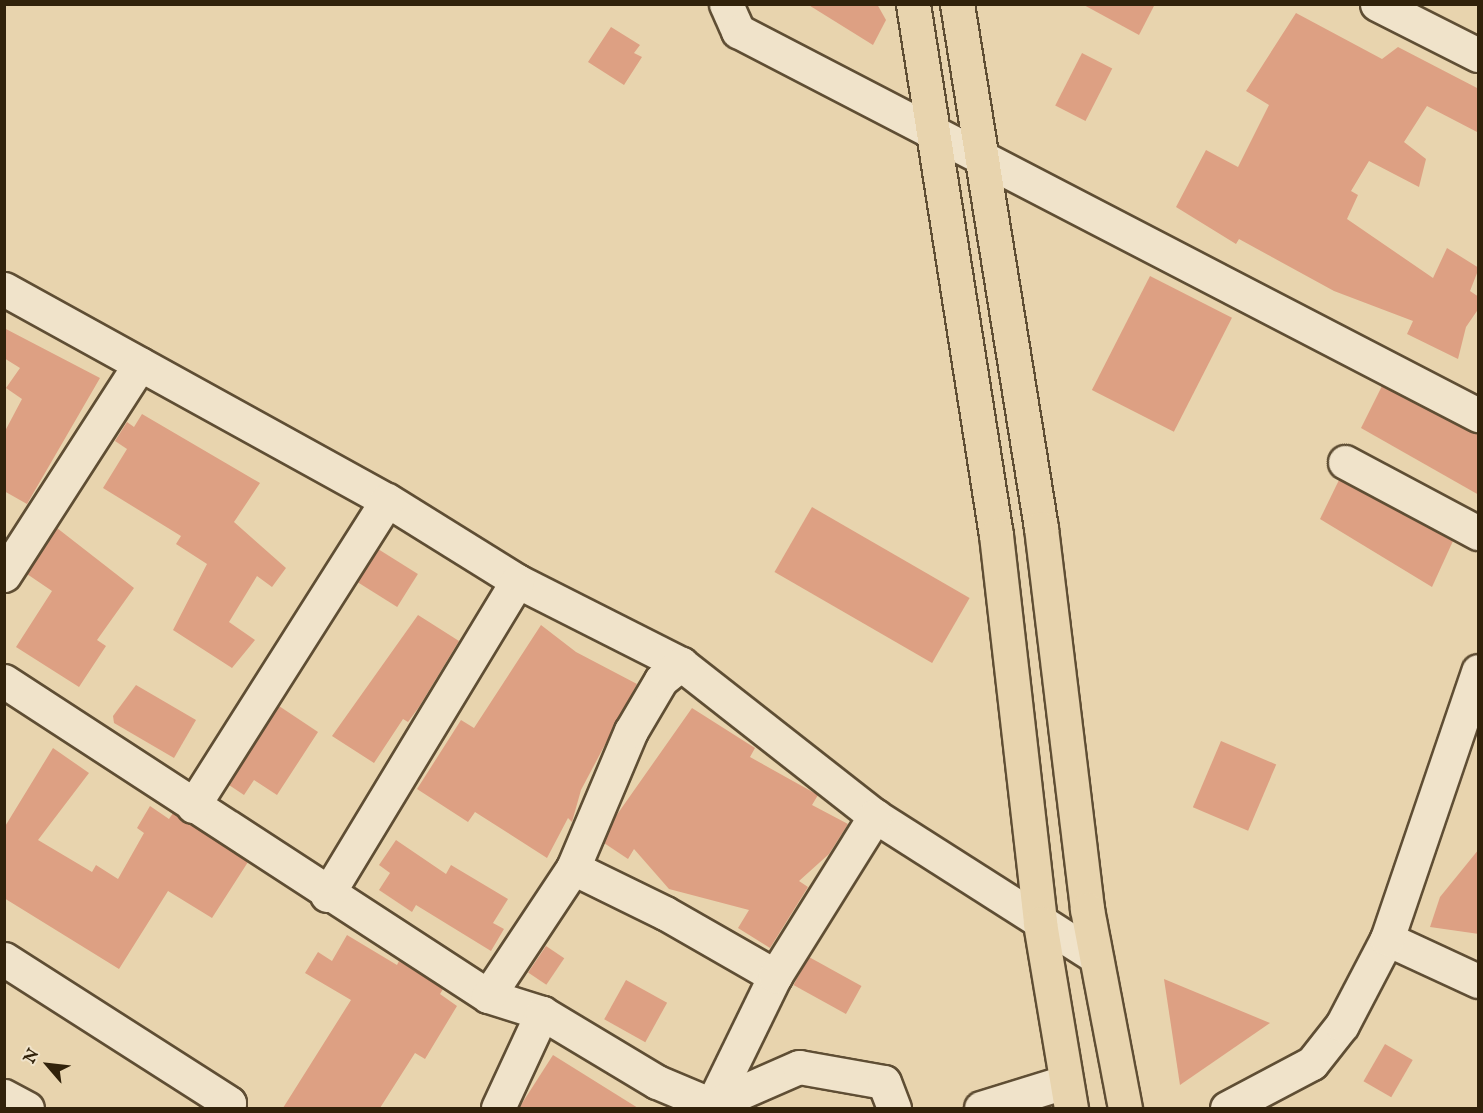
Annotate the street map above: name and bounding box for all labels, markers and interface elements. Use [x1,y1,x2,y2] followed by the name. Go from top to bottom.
[18,1035,78,1095] north arrow
[20,1046,44,1067] text: N

